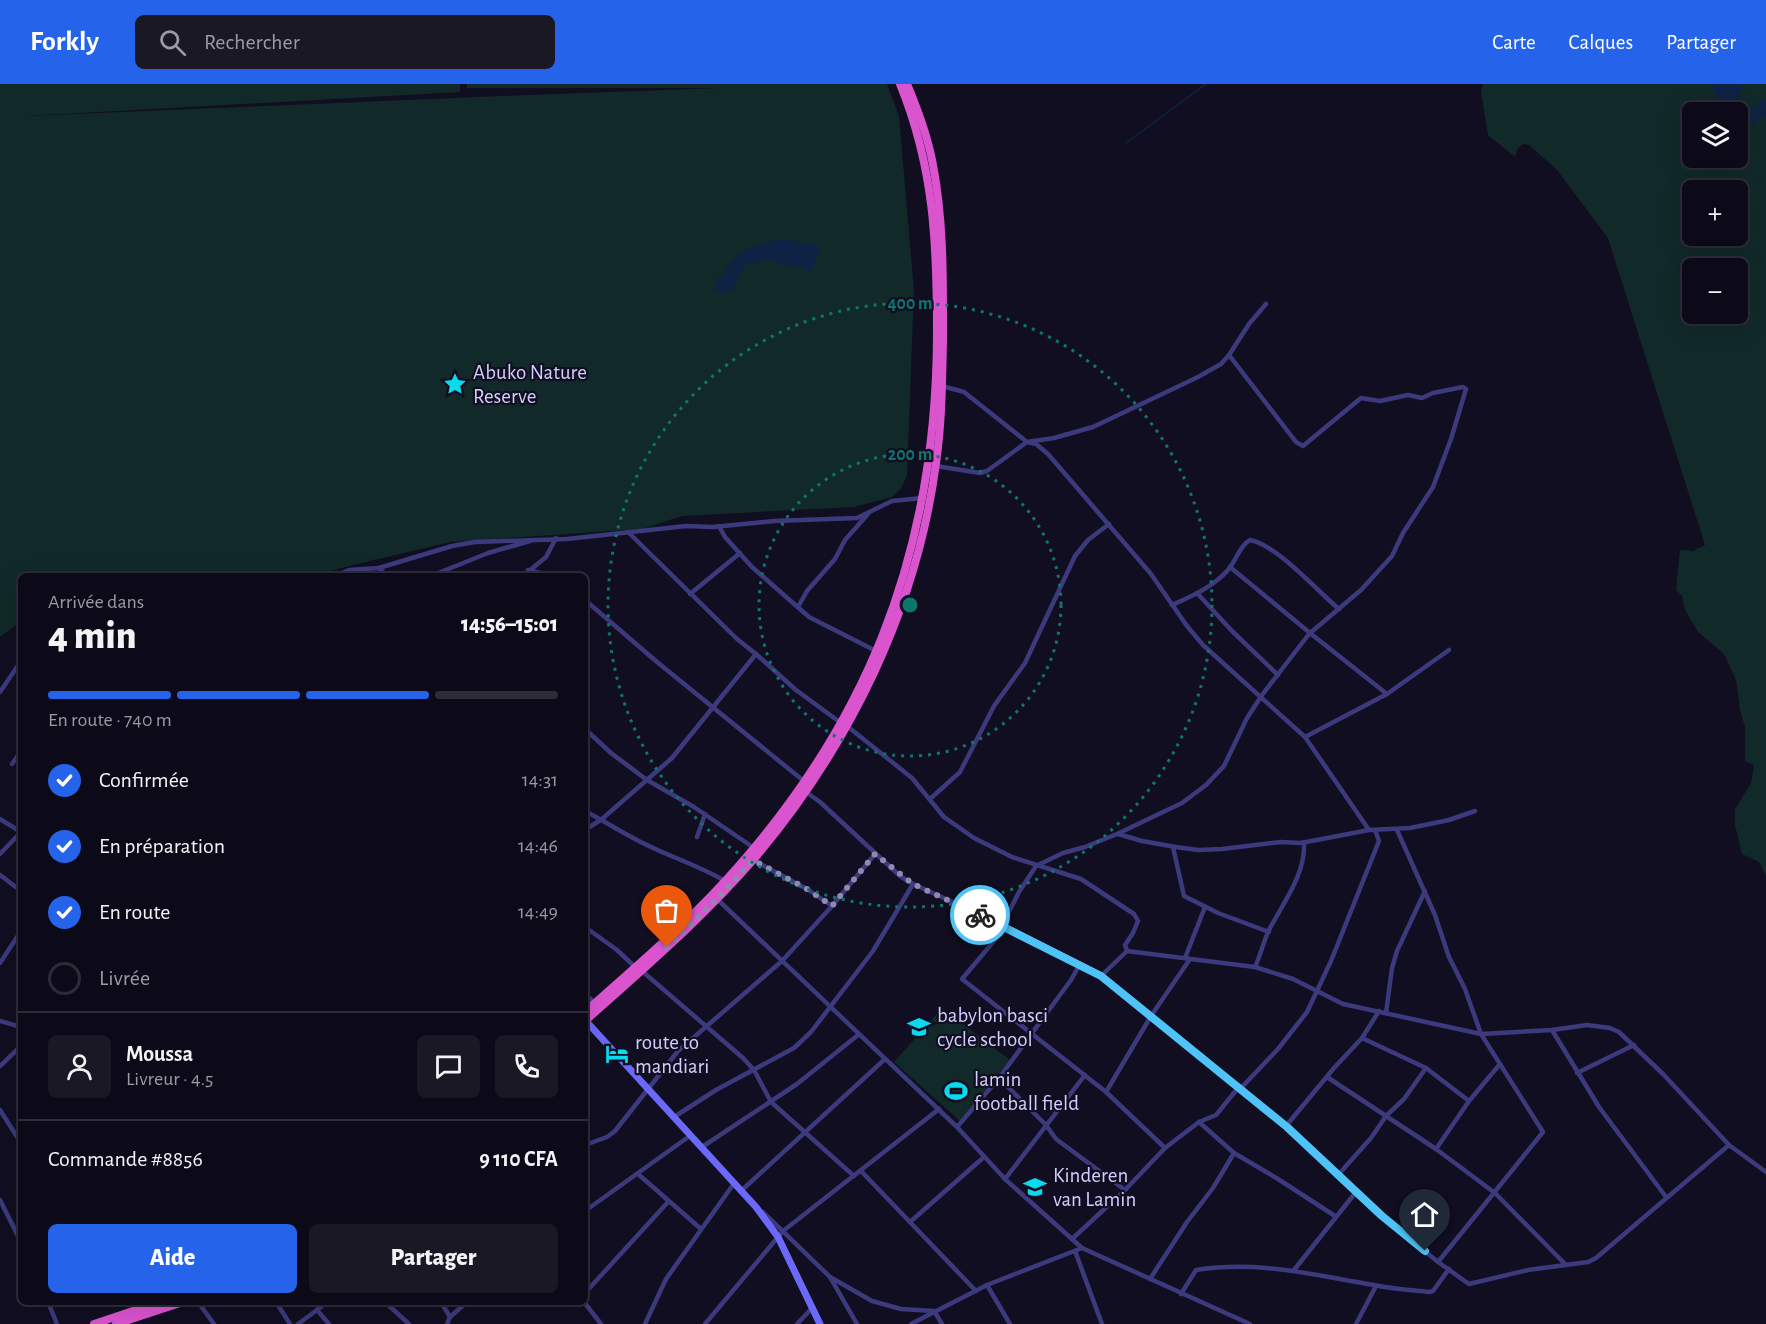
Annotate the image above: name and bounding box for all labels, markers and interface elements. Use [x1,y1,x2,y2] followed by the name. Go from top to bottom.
[135,15,555,69] search box
[156,26,189,59] icon: search
[30,28,99,56] text: Forkly
[204,31,300,53] text: Rechercher
[1492,32,1536,53] text: Carte
[1569,32,1633,53] text: Calques
[1666,32,1736,53] text: Partager
[1682,102,1748,324] map controls
[1682,102,1748,168] button: layers
[1682,180,1748,246] button: +
[1682,258,1748,324] button: −
[887,295,933,313] text: 400 m
[473,362,587,407] place label: Abuko Nature Reserve
[442,371,468,397] place icon: Abuko Nature Reserve
[888,446,932,464] text: 200 m
[48,592,144,612] text: Arrivée dans
[900,595,920,615] centre of rings
[461,613,558,635] text: 14:56–15:01
[48,617,137,656] text: 4 min
[48,710,172,730] text: En route · 740 m
[48,764,81,797] icon: check
[99,769,189,791] text: Confirmée
[522,770,558,790] text: 14:31
[48,830,81,863] icon: check
[99,835,225,857] text: En préparation
[518,836,558,856] text: 14:46
[641,885,692,947] pin
[950,885,1010,945] courier
[650,894,683,927] icon: bag
[48,896,81,929] icon: check
[964,899,997,932] icon: bike
[99,901,170,923] text: En route
[518,902,558,922] text: 14:49
[99,967,150,989] text: Livrée
[937,1005,1048,1050] place label: babylon basci cycle school
[906,1014,932,1040] school or university icon: babylon basci cycle school
[635,1032,709,1077] place label: route to mandiari
[48,1035,111,1098] button: person
[417,1035,480,1098] button: chat
[495,1035,558,1098] button: phone
[604,1041,630,1067] hotel icon: route to mandiari
[126,1043,193,1065] text: Moussa
[126,1069,213,1089] text: Livreur · 4.5
[974,1069,1079,1114] place label: lamin football field
[943,1078,969,1104] sports icon: lamin football field
[48,1148,203,1170] text: Commande #8856
[479,1148,558,1170] text: 9 110 CFA
[1053,1165,1136,1210] place label: Kinderen van Lamin
[1022,1174,1048,1200] school or university icon: Kinderen van Lamin
[1399,1189,1450,1251] pin
[1408,1198,1441,1231] icon: home
[48,1224,297,1293] button: Aide
[309,1224,558,1293] button: Partager

